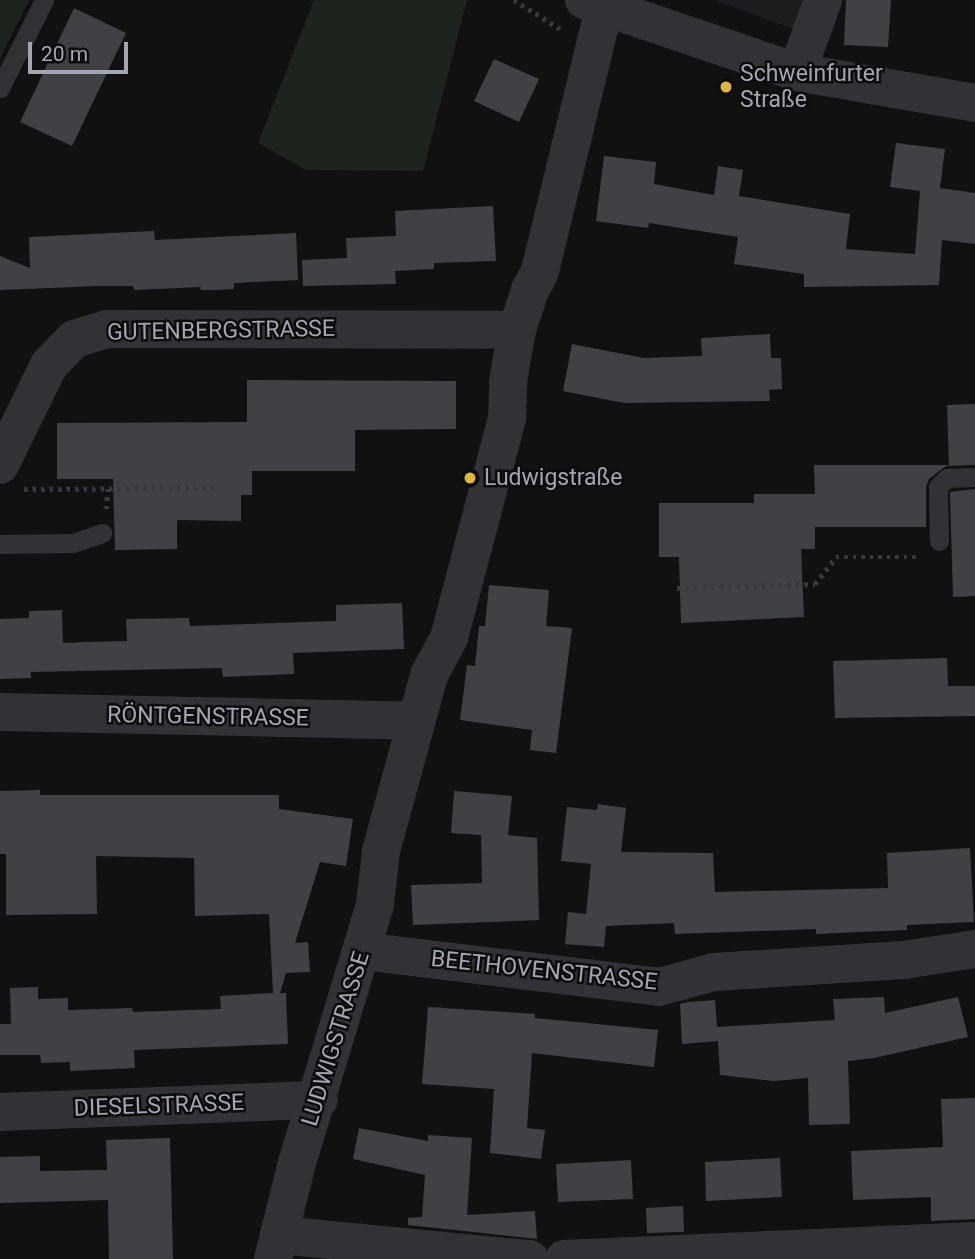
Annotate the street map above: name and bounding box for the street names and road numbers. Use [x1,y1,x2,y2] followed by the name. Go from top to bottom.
[107,315,335,347] street label: GUTENBERGSTRASSE
[107,701,309,733] street label: RÖNTGENSTRASSE
[429,945,659,997] street label: BEETHOVENSTRASSE
[296,948,376,1130] street label: LUDWIGSTRASSE
[73,1089,245,1123] street label: DIESELSTRASSE

